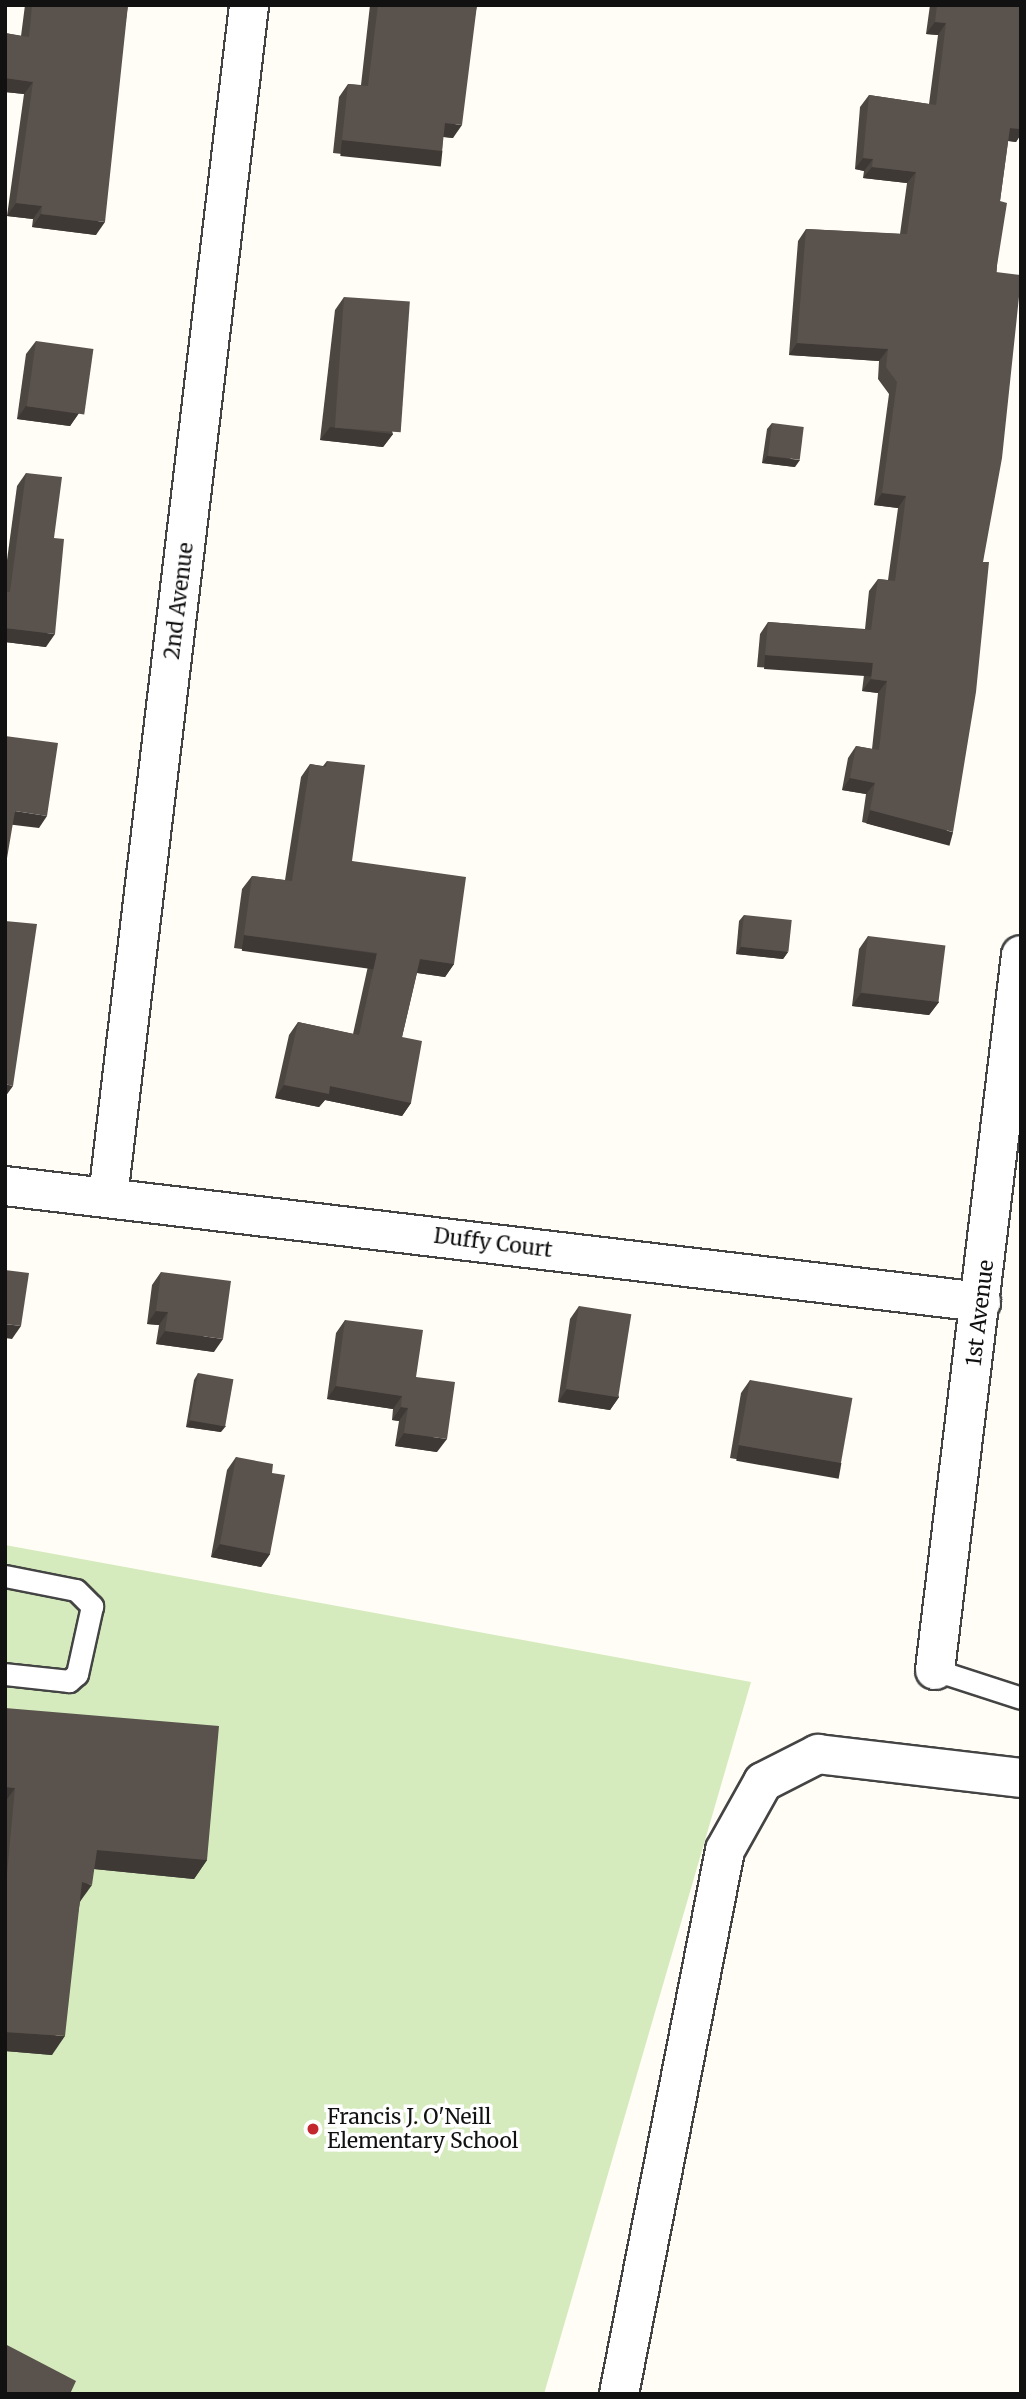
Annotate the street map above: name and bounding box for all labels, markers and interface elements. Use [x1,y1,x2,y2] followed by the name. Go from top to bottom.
[159,541,199,661] street label: 2nd Avenue
[432,1223,554,1263] street label: Duffy Court
[961,1259,999,1367] street label: 1st Avenue
[327,2104,518,2154] place label: Francis J. O'Neill Elementary School
[305,2121,321,2137] marker: Francis J. O'Neill Elementary School

